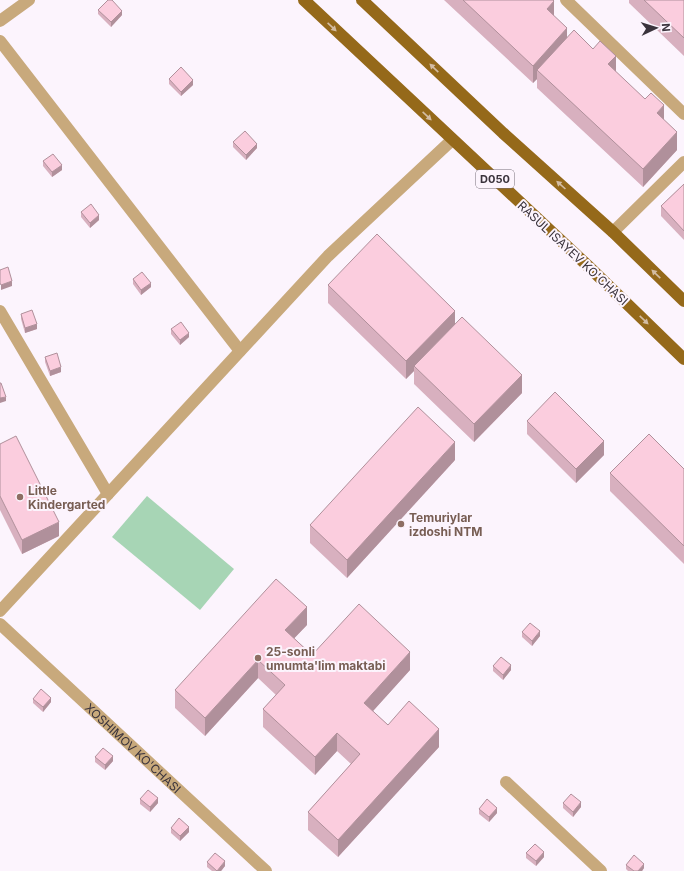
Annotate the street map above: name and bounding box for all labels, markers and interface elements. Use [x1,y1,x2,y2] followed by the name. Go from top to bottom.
[636,8,676,48] north arrow
[328,22,337,31] one-way arrow
[659,23,673,32] text: N
[429,64,440,73] one-way arrow
[422,111,432,121] one-way arrow
[476,170,514,188] road number: D050
[555,181,566,190] one-way arrow
[515,198,631,308] street label: RASUL ISAYEV KO'CHASI
[651,269,661,279] one-way arrow
[639,315,649,325] one-way arrow
[28,483,105,512] place label: Little Kindergarted
[15,492,25,502] marker: Little Kindergarted
[409,510,482,539] place label: Temuriylar izdoshi NTM
[396,519,406,529] marker: Temuriylar izdoshi NTM
[266,644,386,673] place label: 25-sonli umumta'lim maktabi
[253,653,263,663] marker: 25-sonli umumta'lim maktabi
[82,700,184,796] street label: XOSHIMOV KO'CHASI

